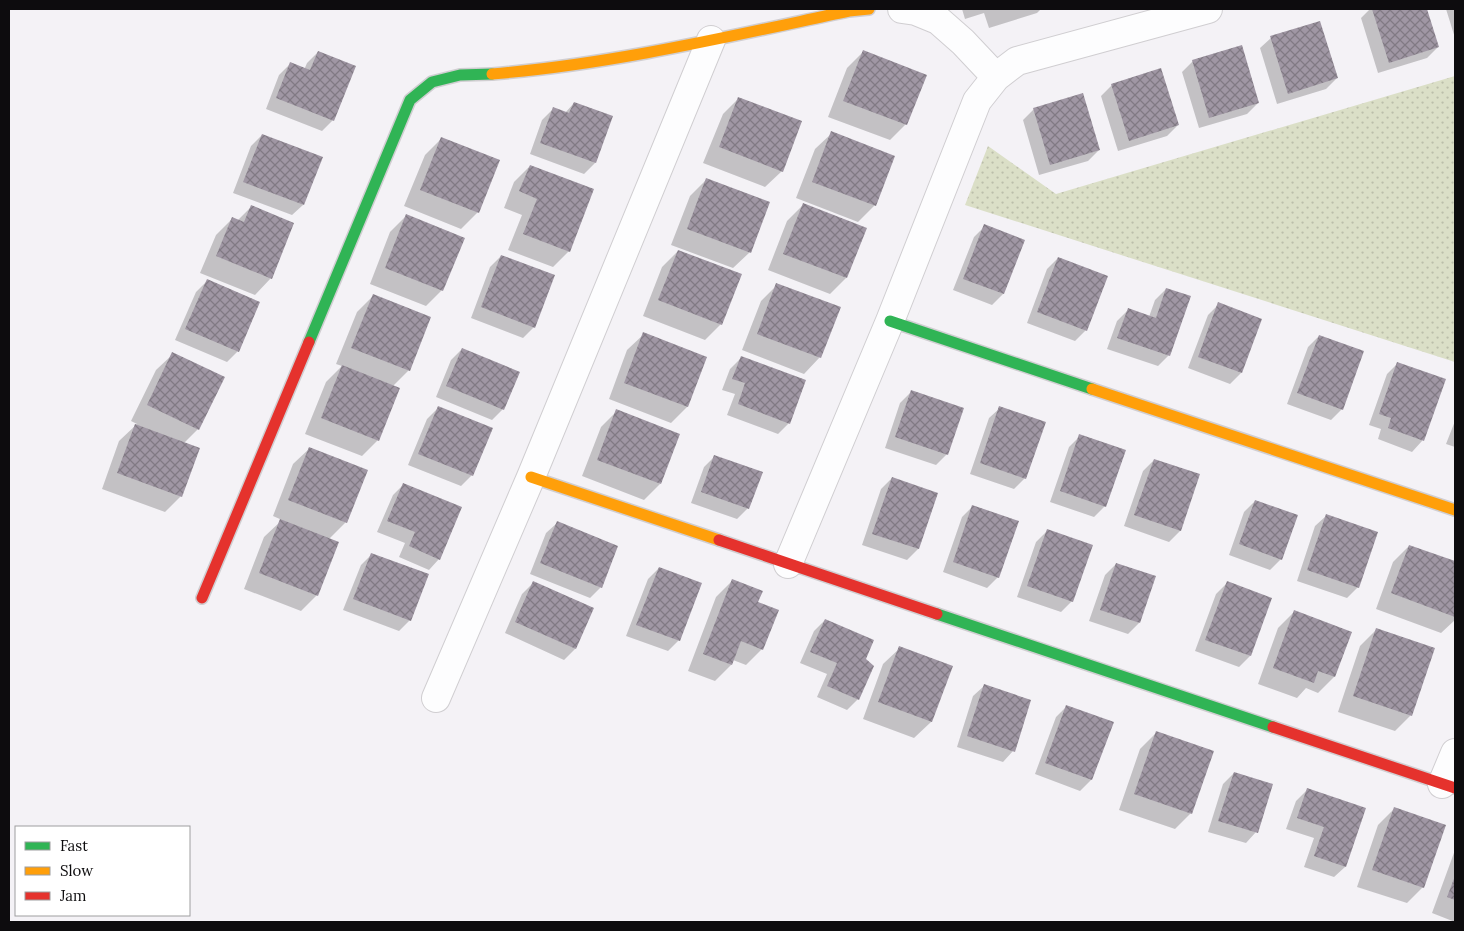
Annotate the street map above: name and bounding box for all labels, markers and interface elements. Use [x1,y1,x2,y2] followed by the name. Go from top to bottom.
[15,826,190,916] legend
[60,836,88,855] text: Fast
[60,861,93,880] text: Slow
[59,886,87,905] text: Jam

